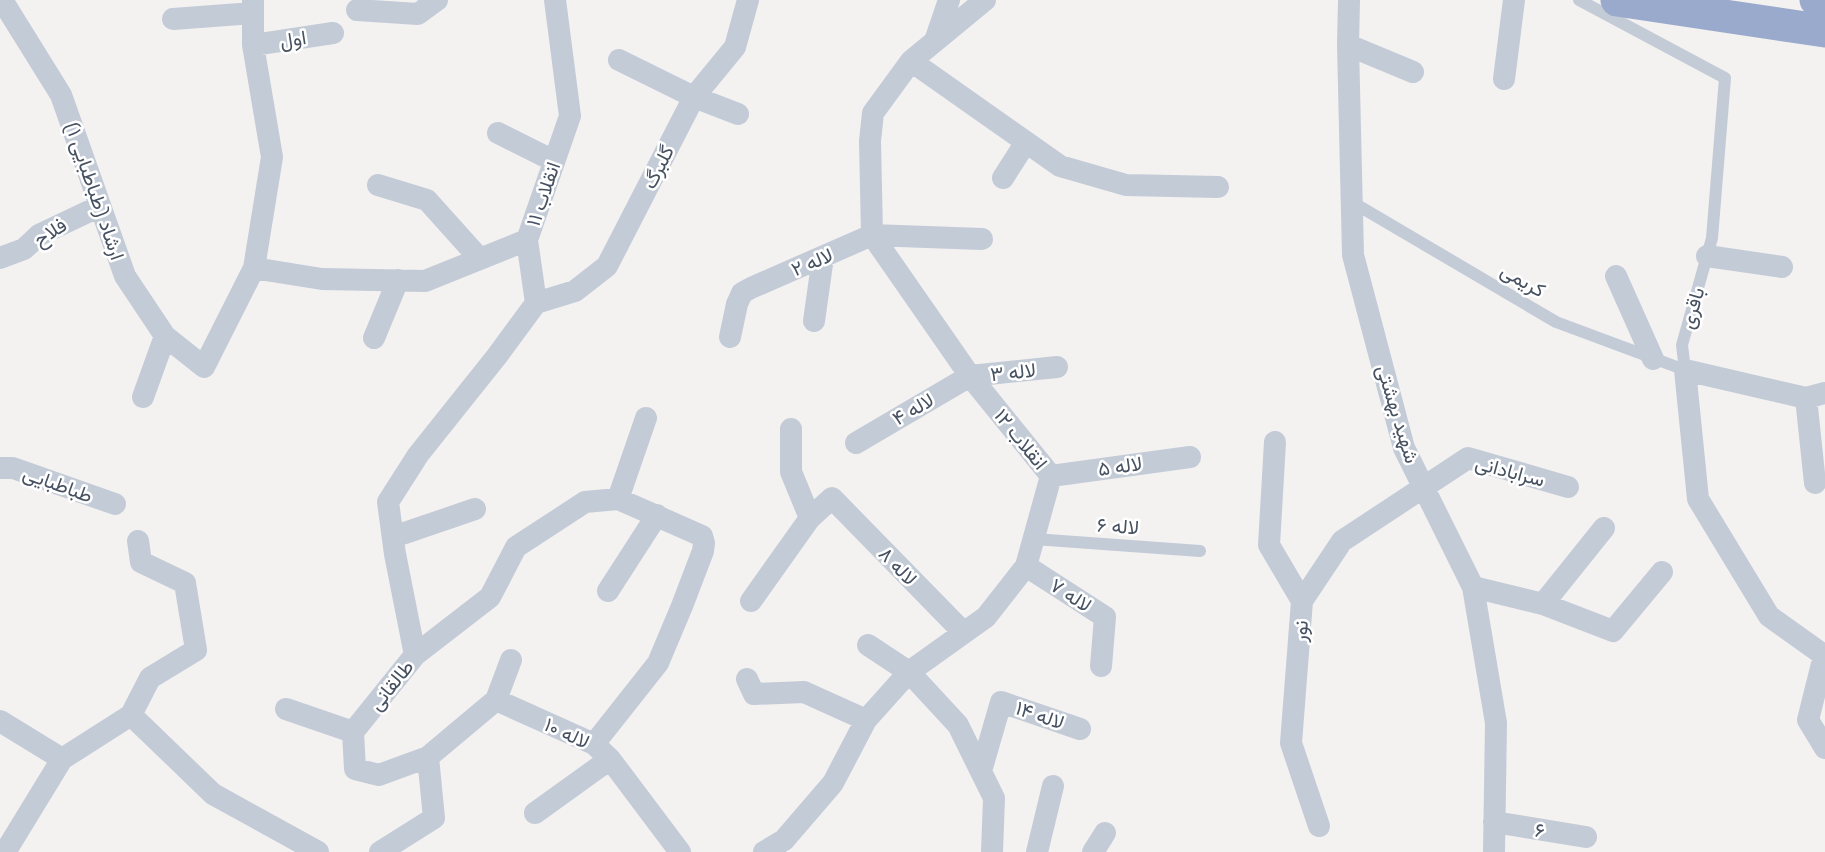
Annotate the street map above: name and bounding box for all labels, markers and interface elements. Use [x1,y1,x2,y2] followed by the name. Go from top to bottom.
[278,24,308,54] street label: اول
[59,119,131,263] street label: ارشاد (طباطبایی ۱)
[636,141,680,193] street label: گلبرگ
[520,158,566,230] street label: انقلاب ۱۱
[28,212,72,253] street label: فلاح
[787,242,837,282] street label: لاله ۲
[1496,257,1550,303] street label: کریمی
[1674,284,1710,332] street label: باقری
[989,357,1037,387] street label: لاله ۳
[1371,362,1425,466] street label: شهید بهشتی
[887,387,939,431] street label: لاله ۴
[988,403,1054,475] street label: انقلاب ۱۲
[1472,449,1548,493] street label: سرابادانی
[1096,450,1144,482] street label: لاله ۵
[20,459,96,509] street label: طباطبایی
[1096,512,1140,540] street label: لاله ۶
[873,541,923,591] street label: لاله ۸
[1045,572,1097,618] street label: لاله ۷
[1286,619,1314,644] street label: نور
[363,654,419,716] street label: طالقانی
[1012,695,1068,735] street label: لاله ۱۴
[540,711,594,755] street label: لاله ۱۰
[1533,816,1547,844] street label: ۶

